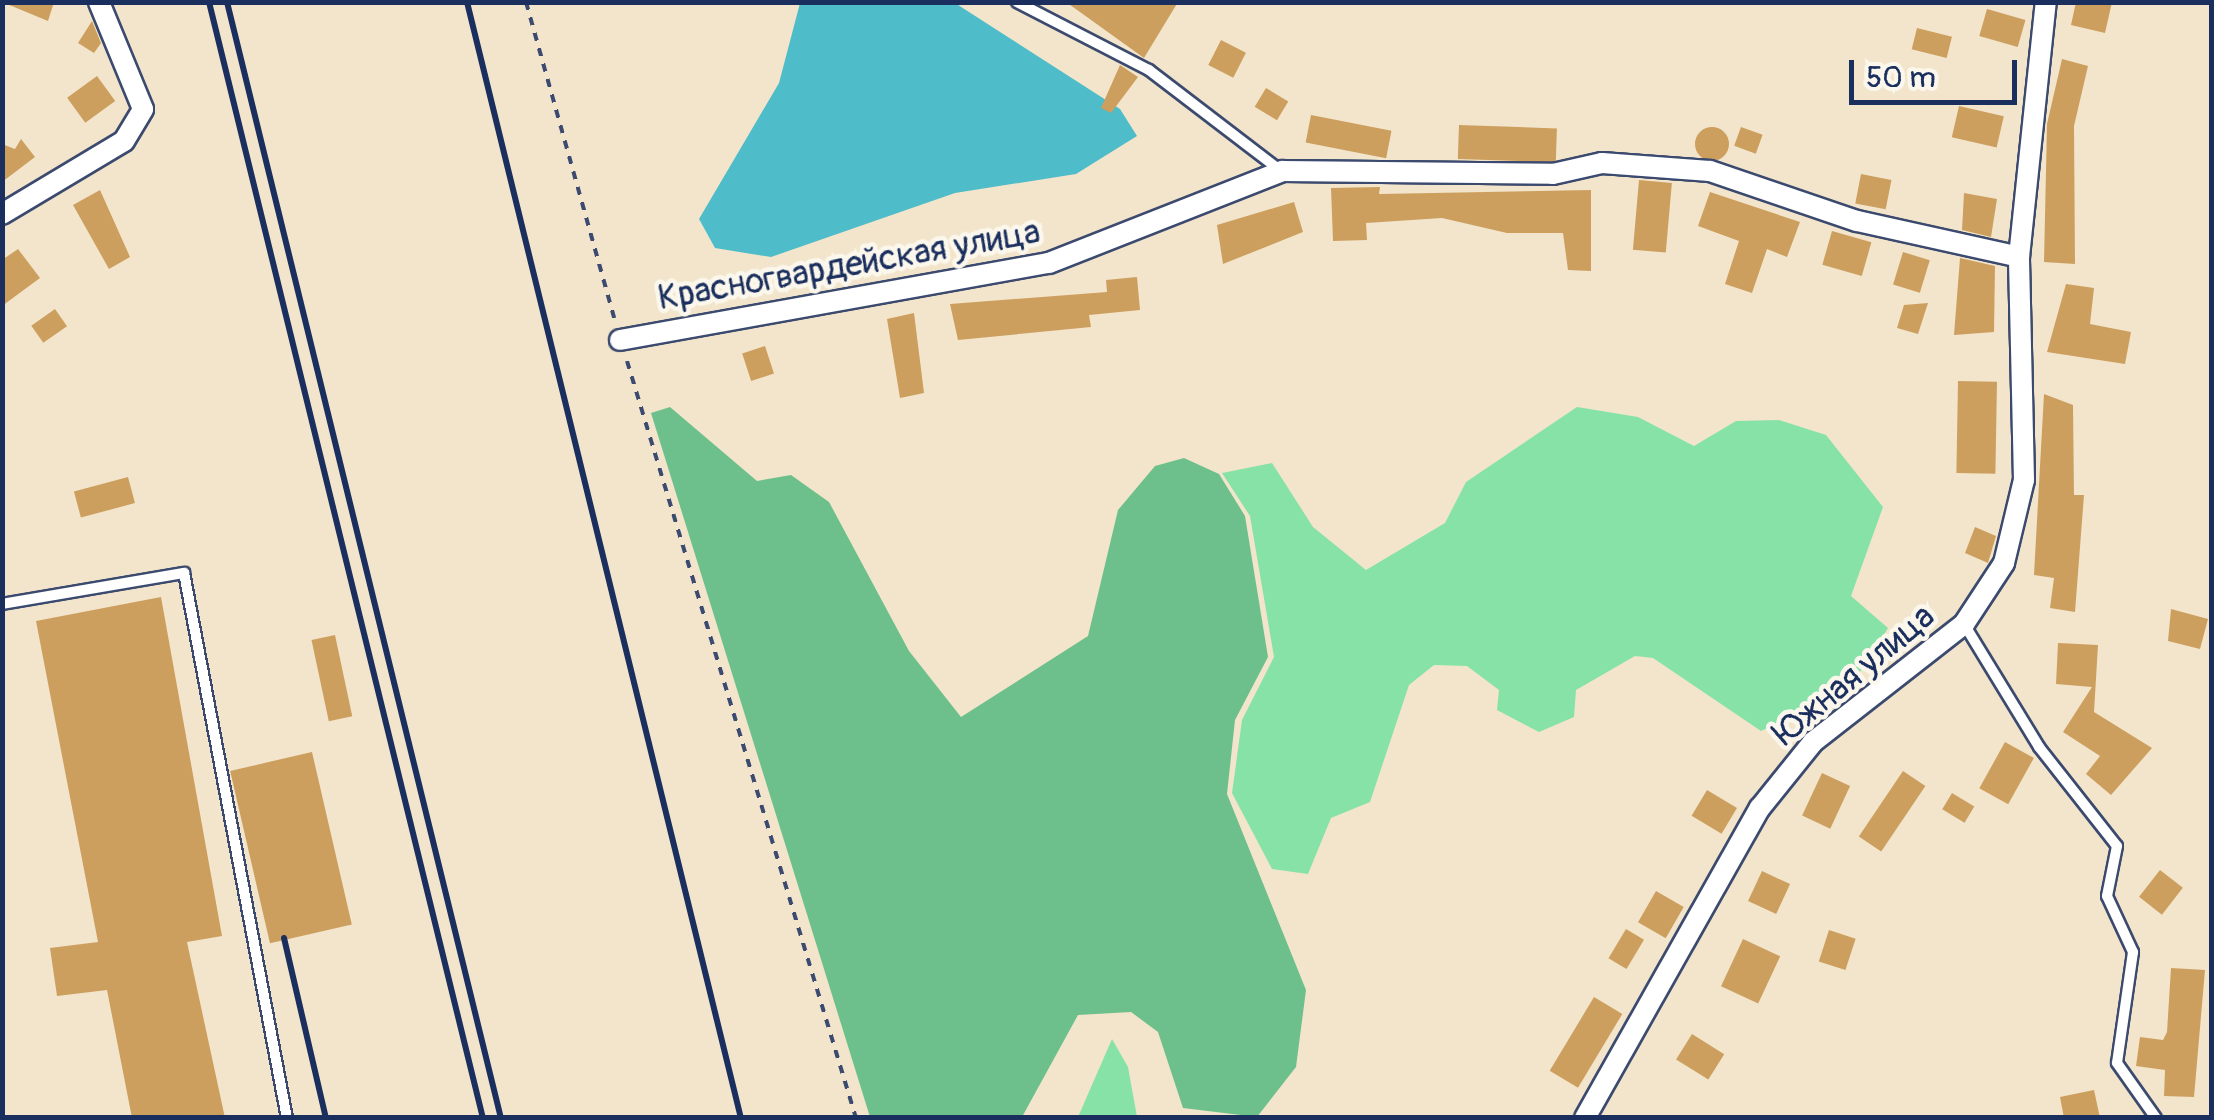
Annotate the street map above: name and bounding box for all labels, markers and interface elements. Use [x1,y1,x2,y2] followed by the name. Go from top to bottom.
[1854,40,2022,102] scale bar
[1866,59,1936,96] text: 50 m
[655,211,1043,319] street label: Красногвардейская улица
[1765,595,1943,755] street label: Южная улица

